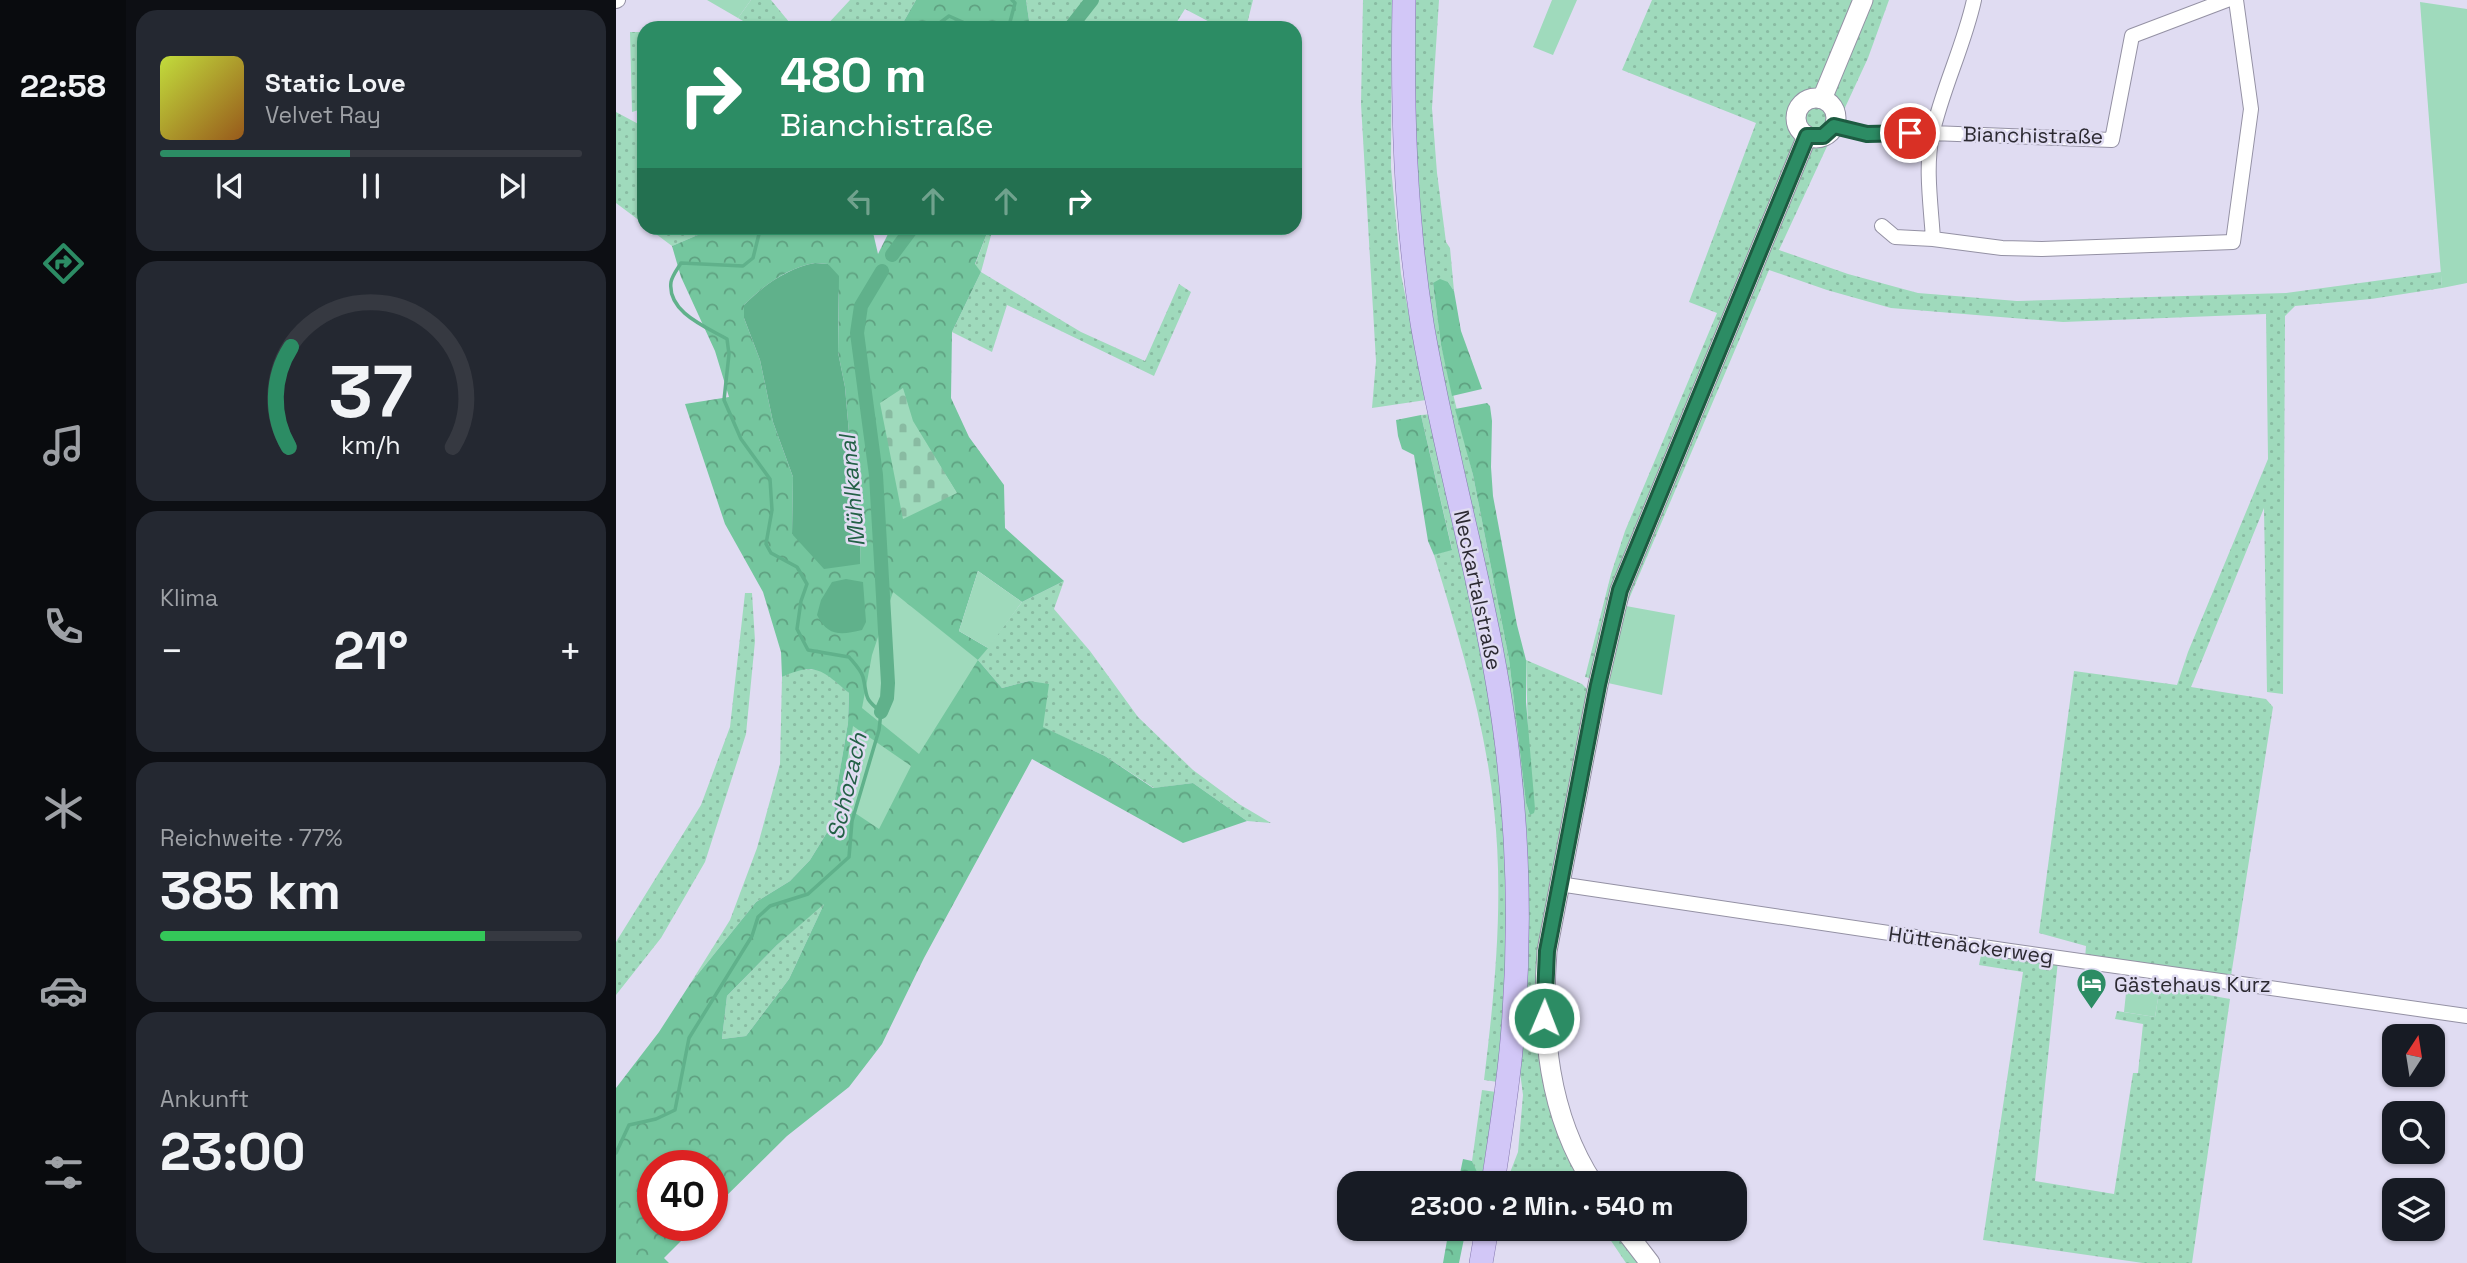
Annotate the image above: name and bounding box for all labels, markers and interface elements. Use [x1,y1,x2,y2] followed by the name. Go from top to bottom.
[780,44,927,106] text: 480 m
[665,49,756,140] icon: right
[20,66,106,106] text: 22:58
[265,66,406,100] text: Static Love
[265,100,381,130] text: Velvet Ray
[1880,103,1940,163] pin
[780,105,994,145] text: Bianchistraße
[1891,114,1929,152] icon: arrive
[1963,120,2103,150] street label: Bianchistraße
[211,167,249,205] icon: previous
[352,167,390,205] icon: pause
[493,167,531,205] icon: next
[841,182,879,220] icon: left
[914,182,952,220] icon: ahead
[987,182,1025,220] icon: ahead
[1060,182,1098,220] icon: right
[39,239,88,288] icon: directions
[329,345,413,438] text: 37
[39,421,88,470] icon: music
[341,429,401,461] text: km/h
[832,432,872,548] water label: Mühlkanal
[1448,508,1508,672] street label: Neckartalstraße
[160,583,218,613] text: Klima
[39,602,88,651] icon: phone
[334,618,408,684] text: 21°
[160,627,184,675] text: −
[558,627,582,675] text: +
[820,729,874,842] water label: Schozach
[39,784,88,833] icon: climate
[160,823,343,853] text: Reichweite · 77%
[160,858,341,924] text: 385 km
[1887,920,2055,970] street label: Hüttenäckerweg
[39,966,88,1015] icon: car
[2074,967,2108,1011] hotel icon: Gästehaus Kurz
[2114,971,2271,998] place label: Gästehaus Kurz
[1507,981,1581,1055] position arrow
[2382,1024,2445,1087] north arrow
[2382,1024,2445,1241] map controls
[160,1084,249,1114] text: Ankunft
[2382,1101,2445,1164] button: search
[160,1119,305,1185] text: 23:00
[39,1148,88,1197] icon: filters
[637,1150,728,1241] speed limit sign: 40
[2382,1178,2445,1241] button: layers
[1410,1189,1674,1223] text: 23:00 · 2 Min. · 540 m

